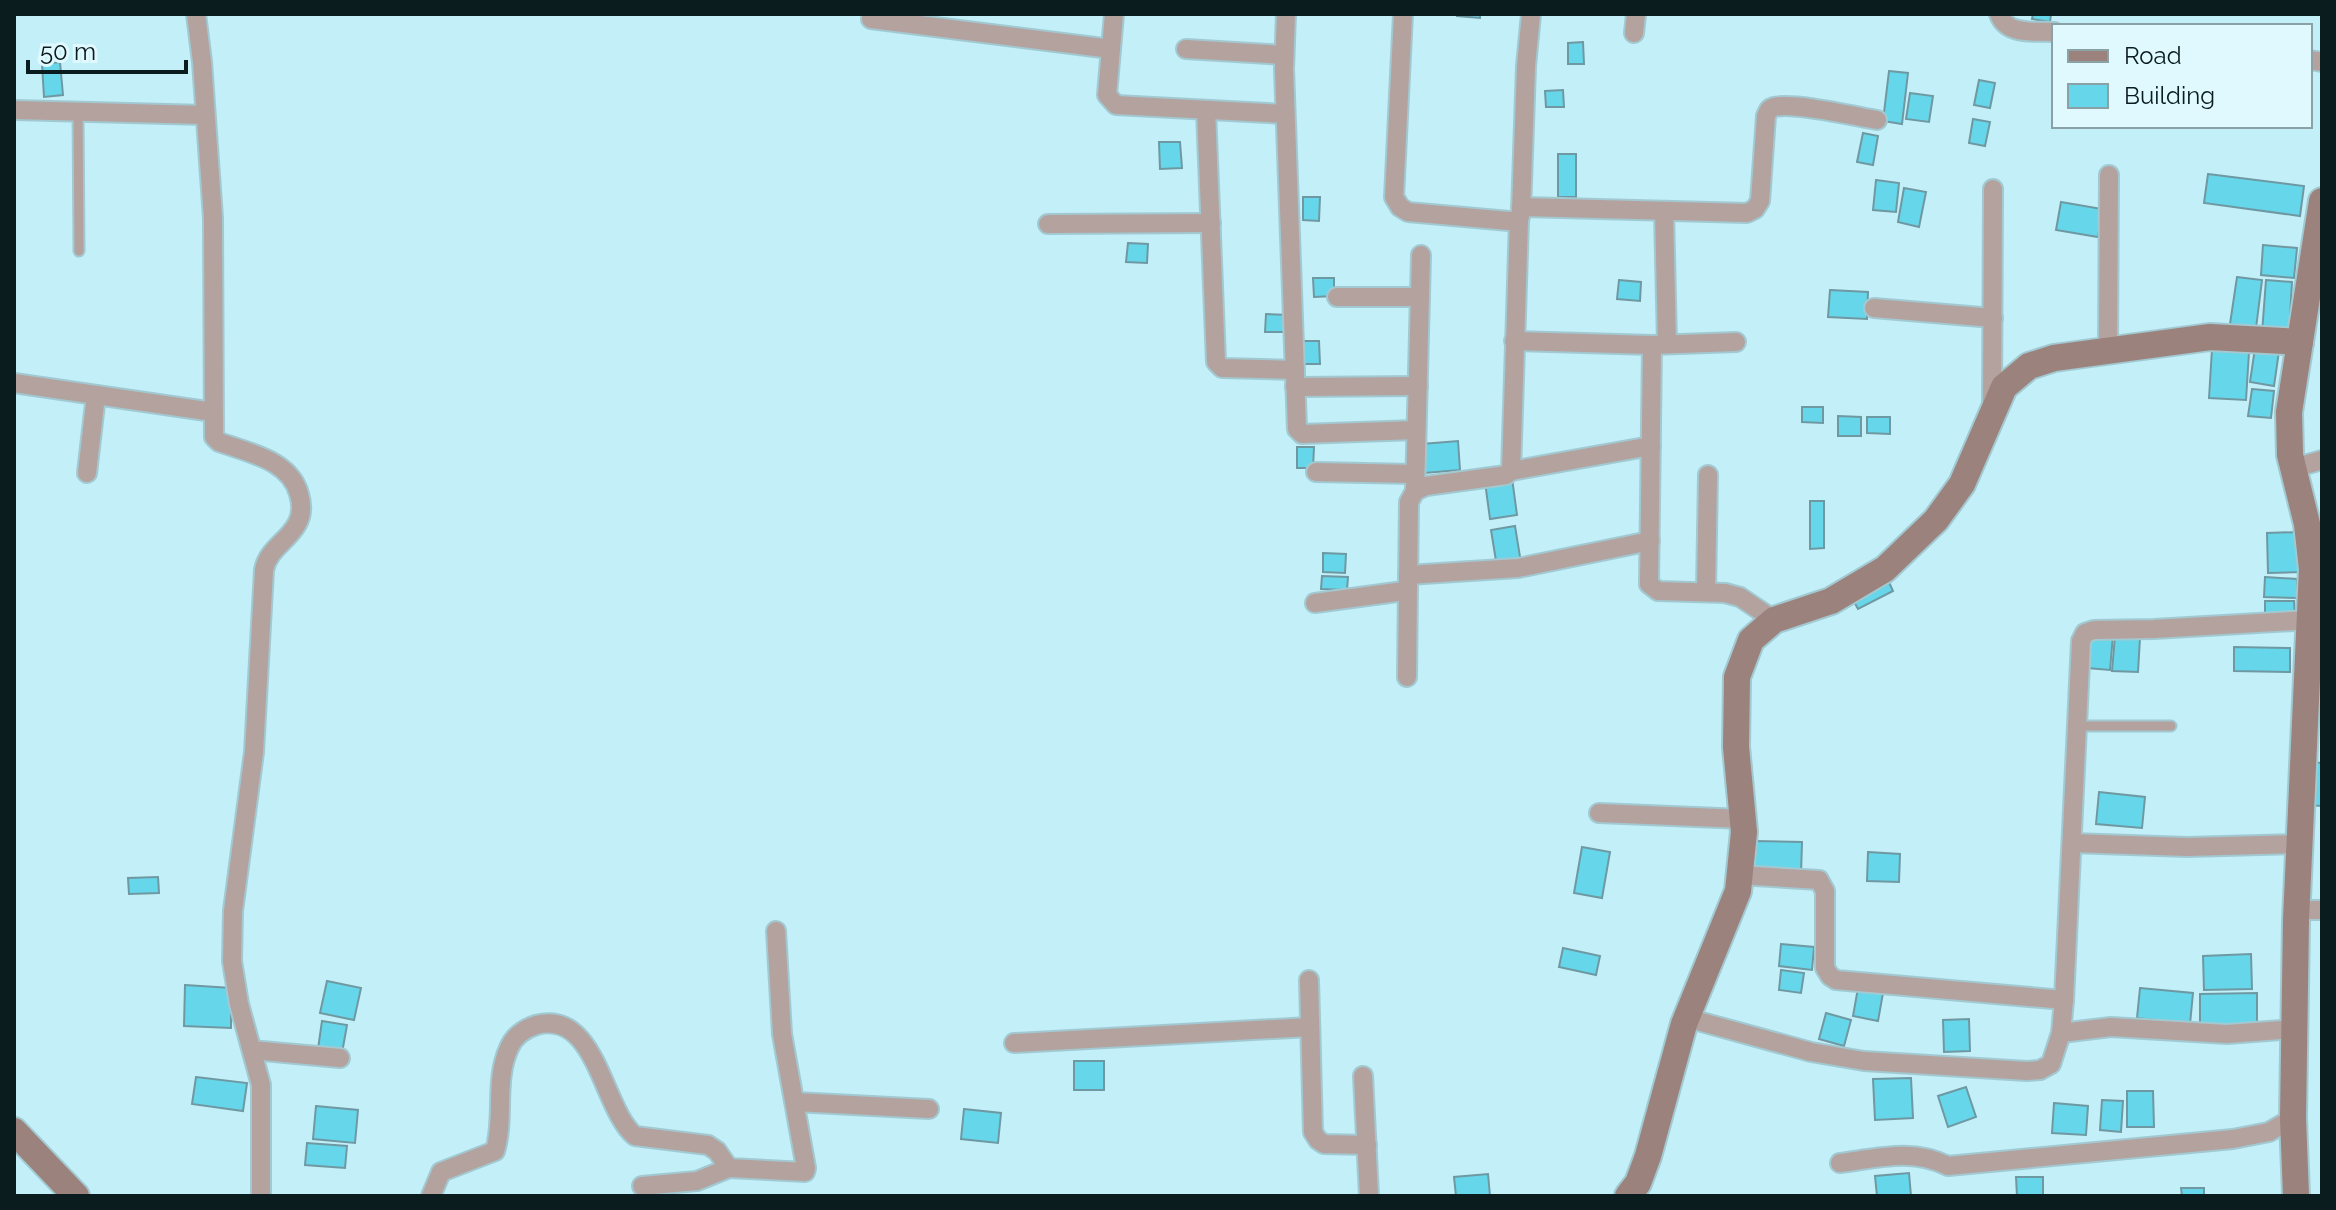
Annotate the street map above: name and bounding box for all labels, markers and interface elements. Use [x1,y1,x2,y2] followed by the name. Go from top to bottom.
[28,24,186,74] scale bar
[2052,24,2312,128] legend
[40,37,96,66] text: 50 m
[2124,41,2182,70] text: Road
[2124,81,2215,110] text: Building

